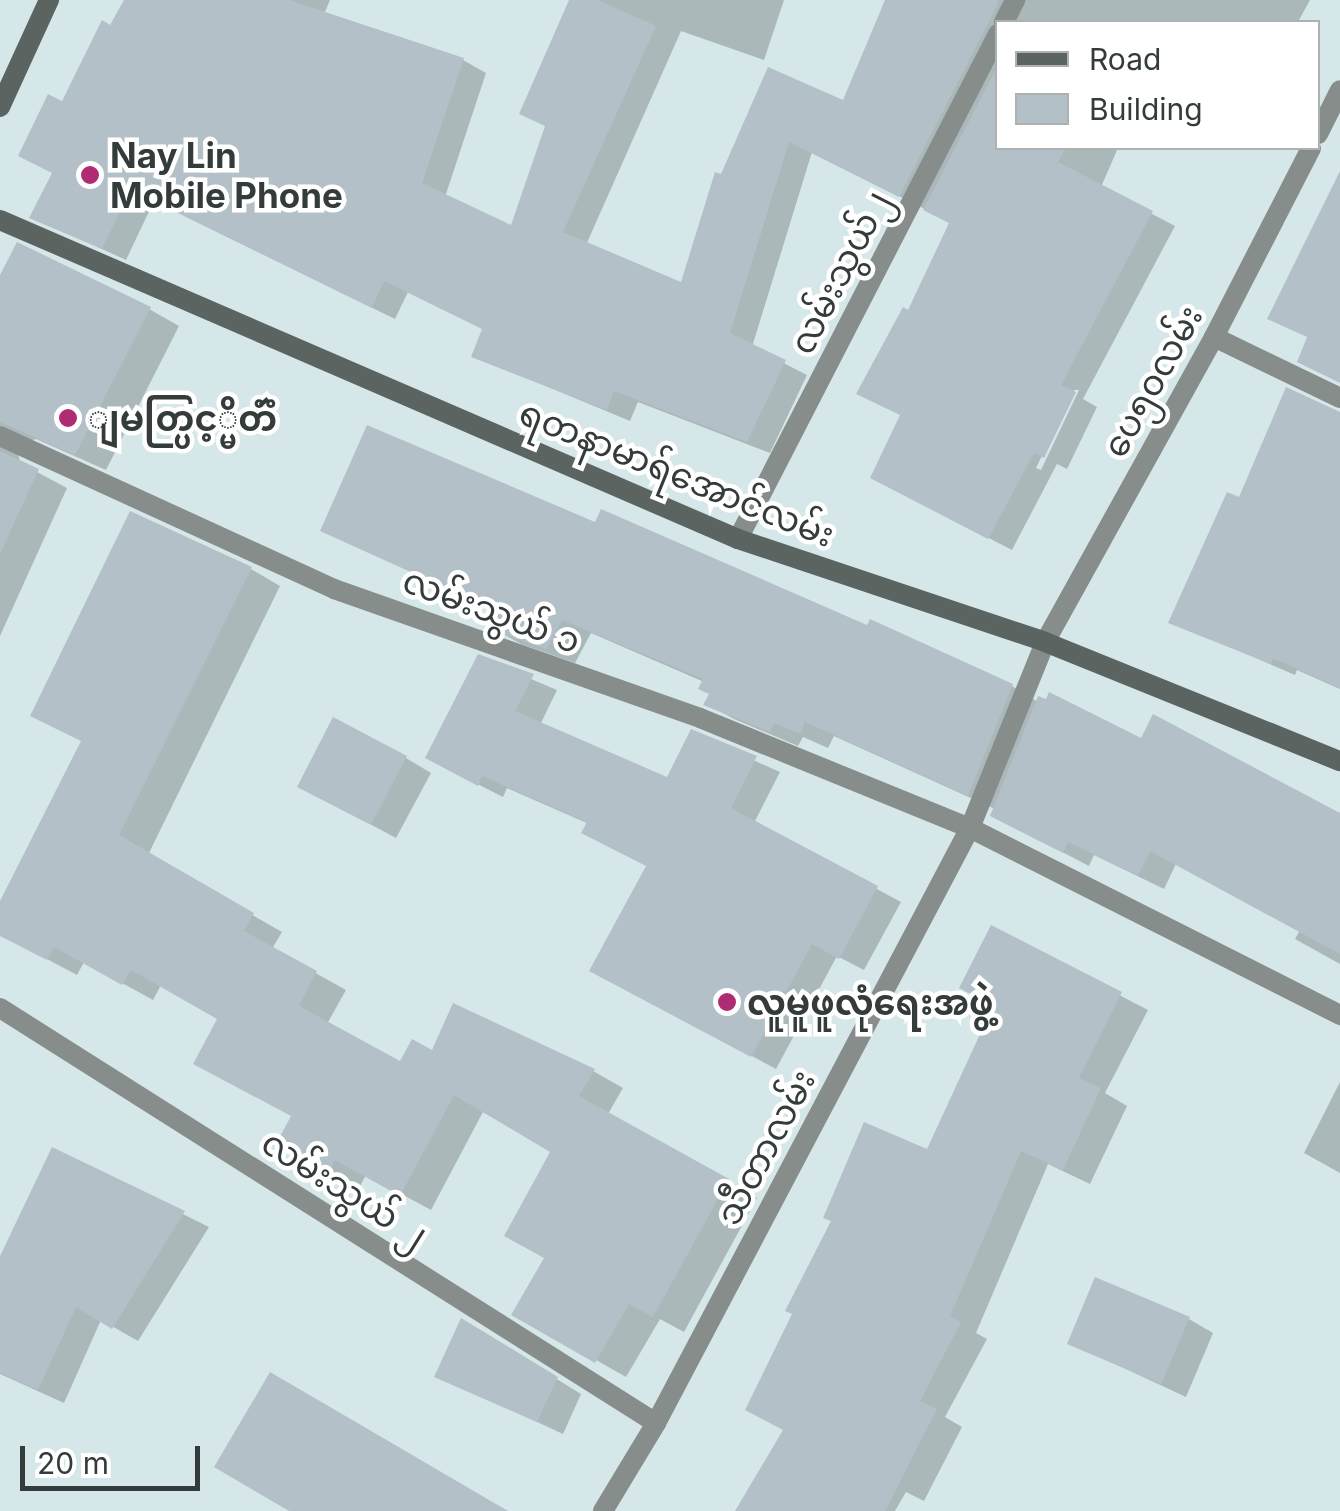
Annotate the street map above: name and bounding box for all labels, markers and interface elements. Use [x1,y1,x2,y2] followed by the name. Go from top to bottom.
[995,20,1320,150] legend
[1089,41,1161,77] text: Road
[1089,91,1203,127] text: Building
[110,134,343,216] place label: Nay Lin Mobile Phone
[79,164,101,186] marker: Nay Lin Mobile Phone
[780,183,898,361] street label: လမ်းသွယ်၂
[1093,298,1211,464] street label: ပေ၅၀လမ်း
[513,391,841,555] street label: ရတနာမာရ်အောင်လမ်း
[88,397,277,439] place label: ျမတ္ပြင့္မိတၱဴ
[57,407,79,429] marker: ျမတ္ပြင့္မိတၱဴ
[398,559,586,661] street label: လမ်းသွယ် ၁
[747,981,993,1023] place label: လူမူဖူလုံရေးအဖွဲ့
[716,991,738,1013] marker: လူမူဖူလုံရေးအဖွဲ့
[707,1062,823,1232] street label: သီတာလမ်း
[254,1121,436,1255] street label: လမ်းသွယ် ၂
[25,1426,205,1488] scale bar
[37,1445,109,1481] text: 20 m

